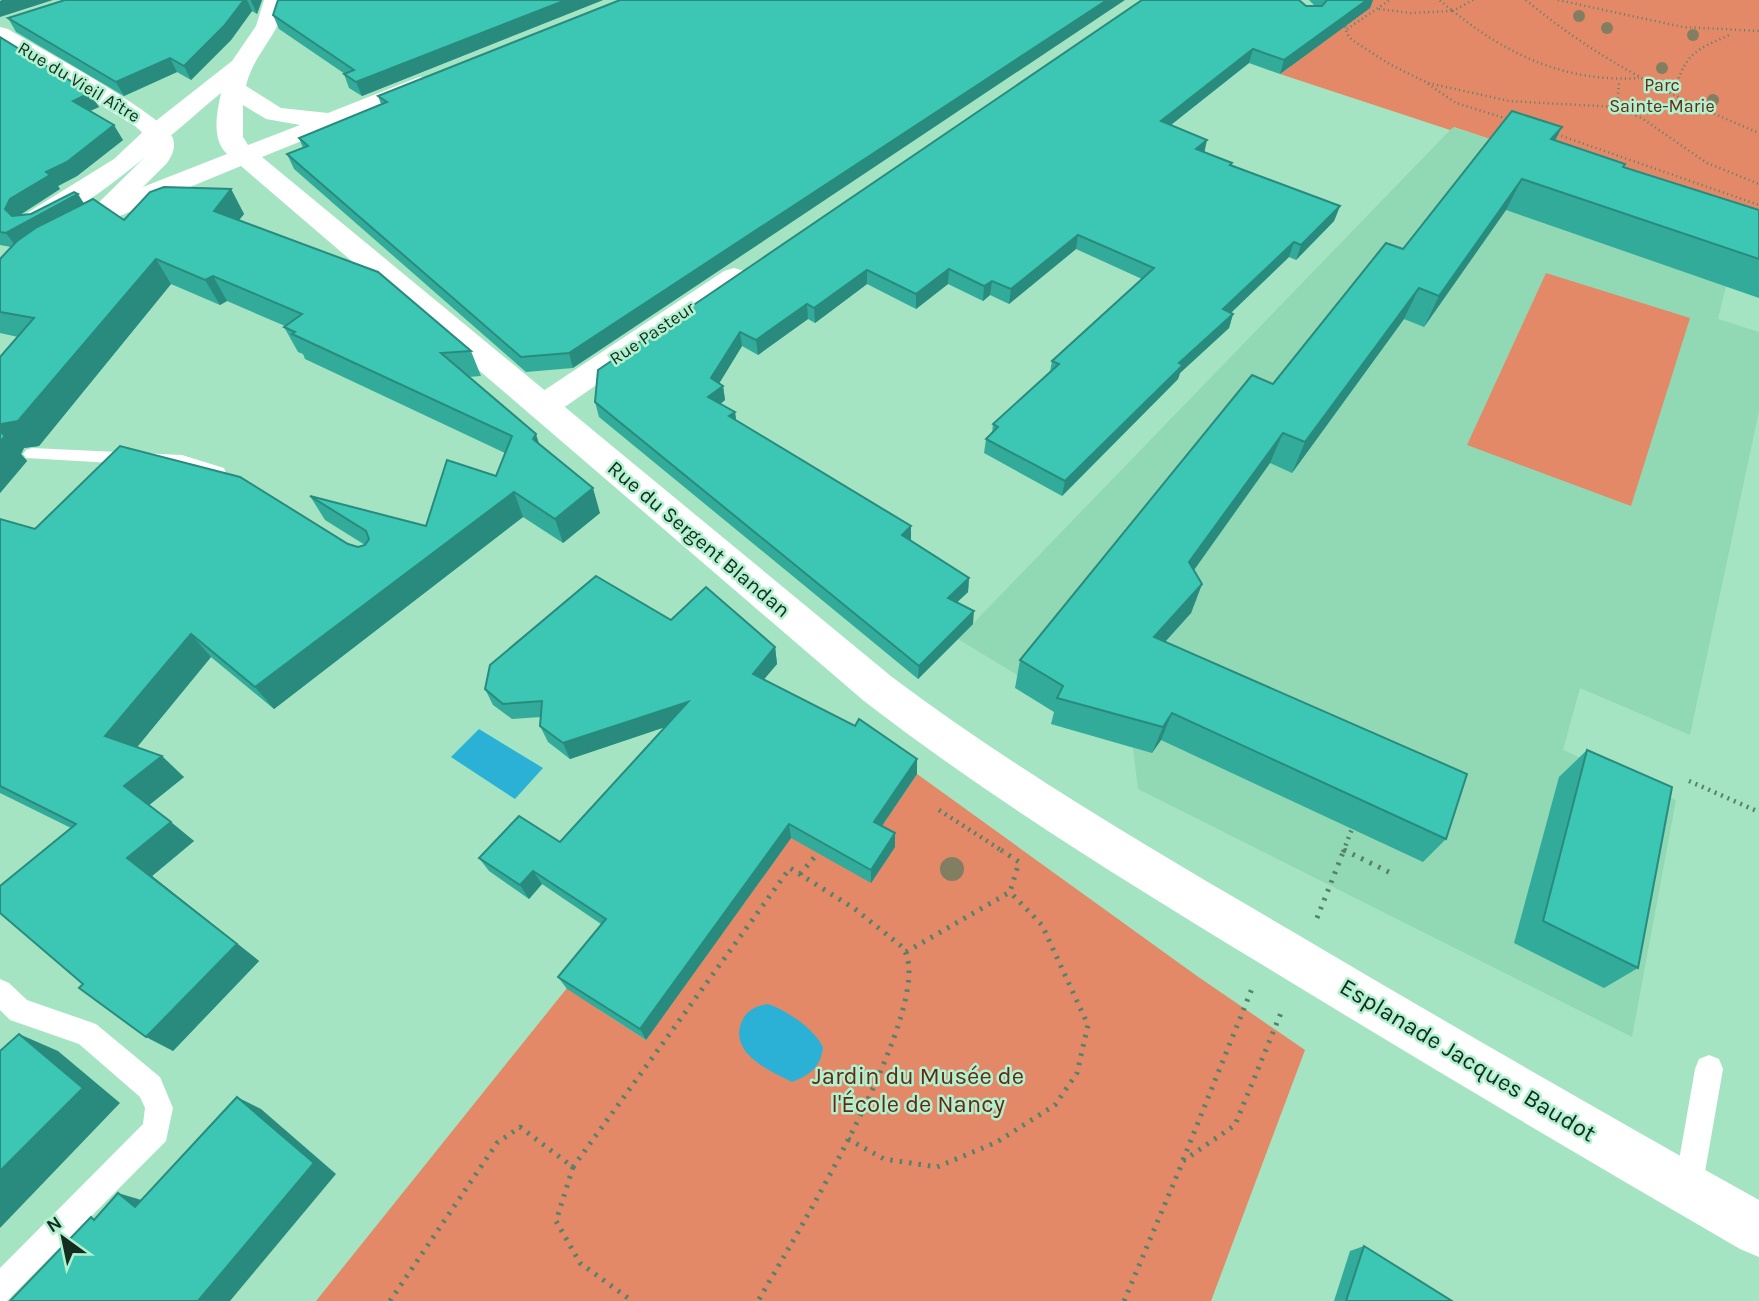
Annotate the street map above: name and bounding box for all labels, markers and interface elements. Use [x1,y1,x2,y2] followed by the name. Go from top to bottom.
[14,37,144,127] street label: Rue du Vieil Aître
[1609,74,1715,117] park label: Parc Sainte-Marie
[605,296,699,370] street label: Rue Pasteur
[603,456,795,622] street label: Rue du Sergent Blandan
[1335,972,1601,1148] street label: Esplanade Jacques Baudot
[812,1062,1024,1118] park label: Jardin du Musée de l'École de Nancy
[28,1203,98,1273] north arrow
[43,1212,66,1238] text: N

